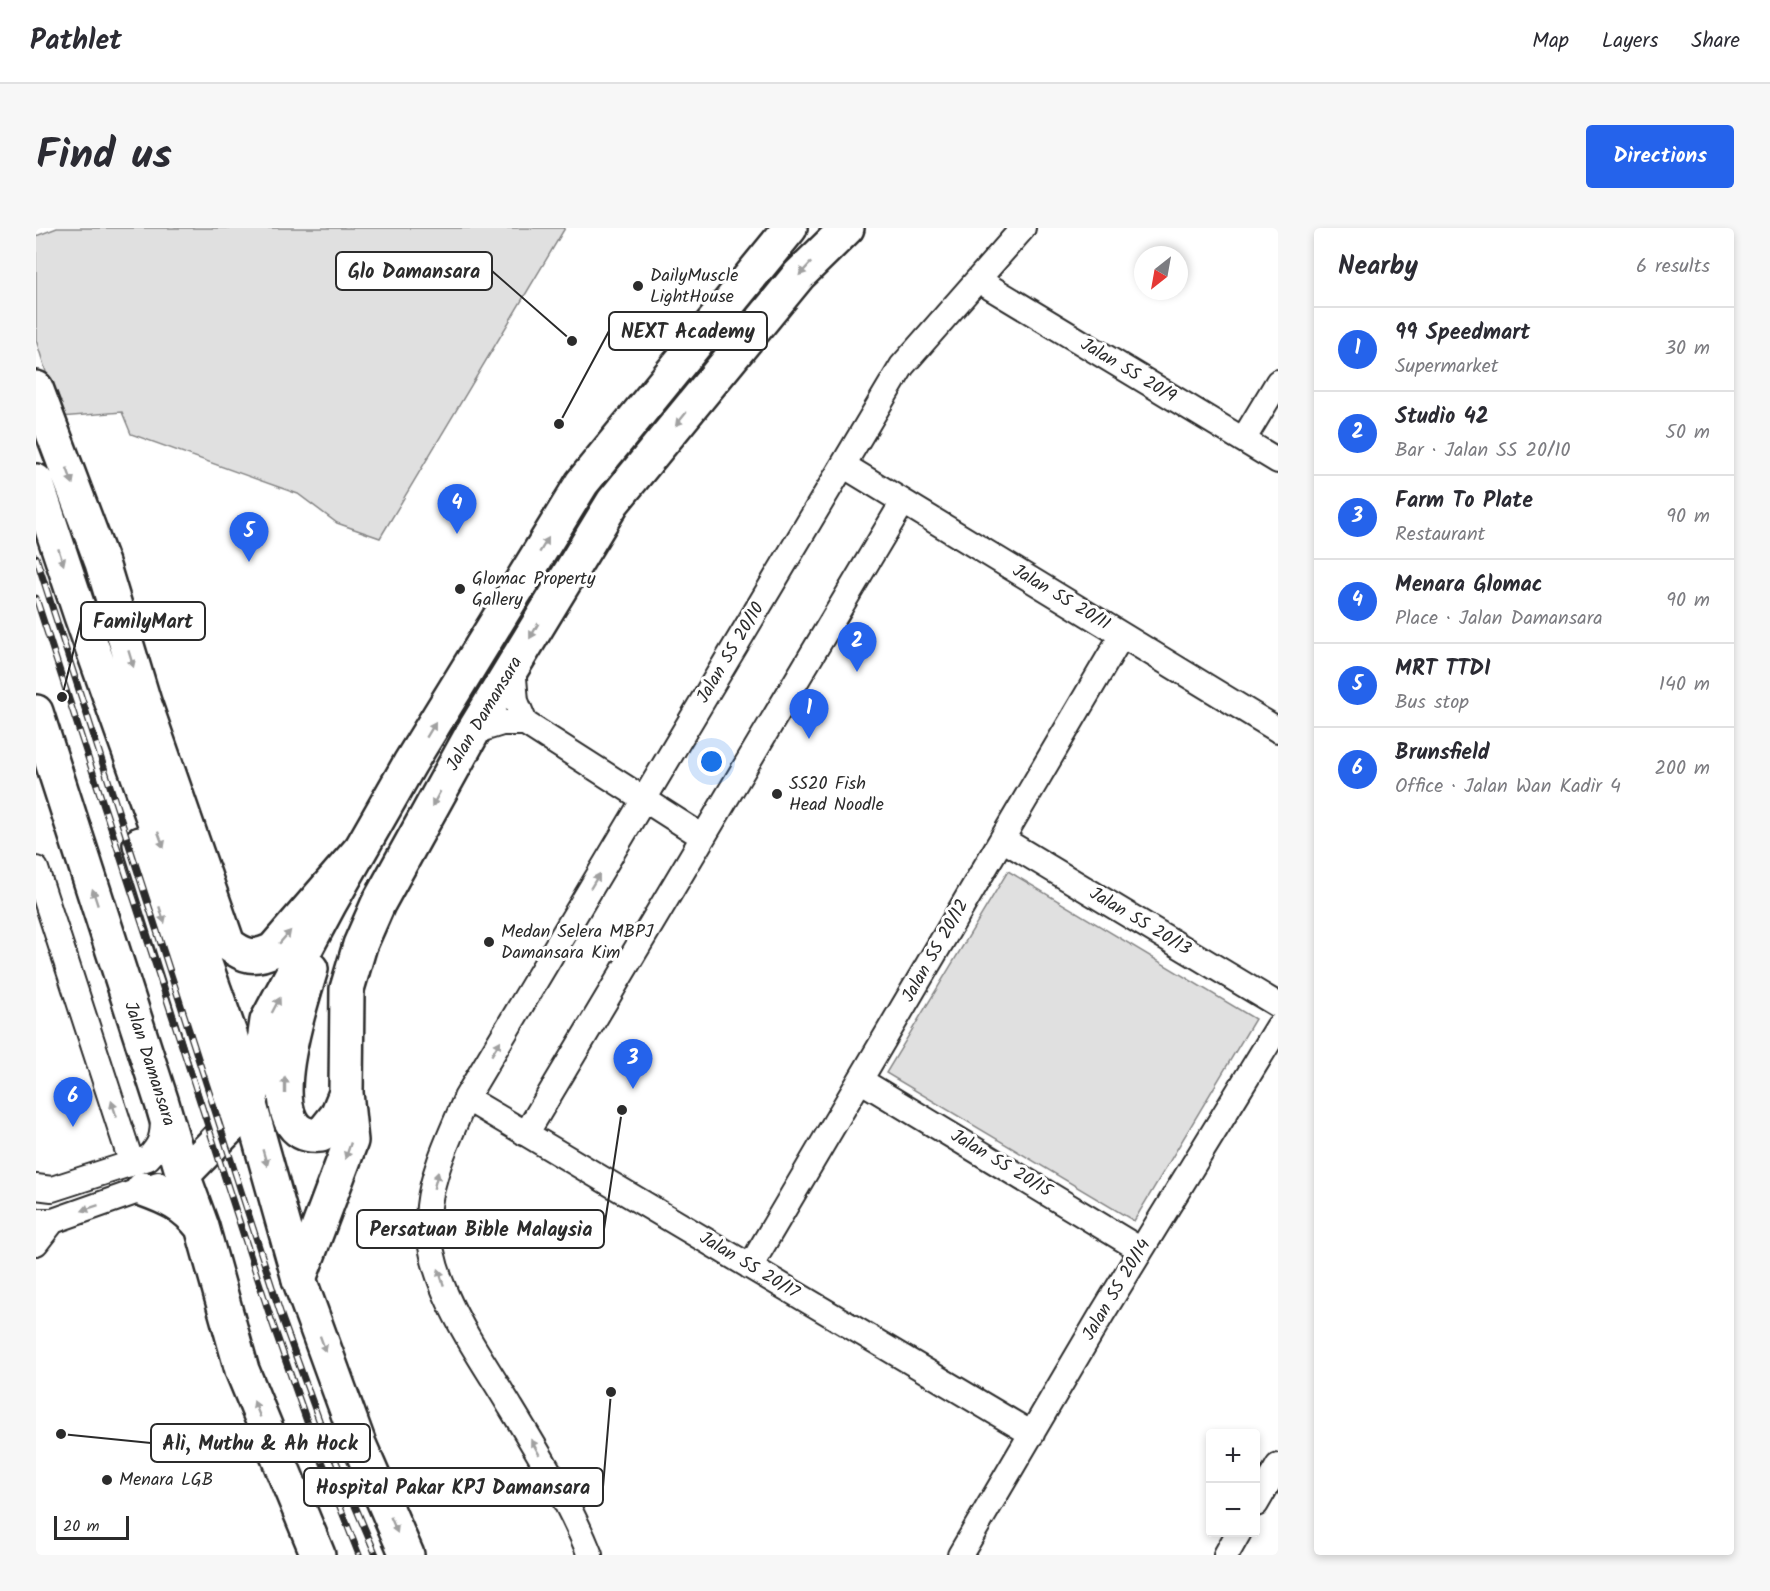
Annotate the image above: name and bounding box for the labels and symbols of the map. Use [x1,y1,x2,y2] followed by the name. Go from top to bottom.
[1134,246,1188,300] north arrow
[336,252,492,290] callout: Glo Damansara
[348,257,480,289] text: Glo Damansara
[798,261,812,276] one-way arrow
[650,262,738,312] place label: DailyMuscle LightHouse
[631,279,645,293] marker: DailyMuscle LightHouse
[609,312,767,350] callout: NEXT Academy
[621,317,756,349] text: NEXT Academy
[1074,331,1182,411] street label: Jalan SS 20/9
[674,411,687,427] one-way arrow
[66,467,76,485] one-way arrow
[438,484,476,534] pin: 4
[230,512,268,562] pin: 5
[538,537,549,553] one-way arrow
[57,548,66,566] one-way arrow
[1006,557,1116,639] street label: Jalan SS 20/11
[472,565,596,615] place label: Glomac Property Gallery
[453,582,467,596] marker: Glomac Property Gallery
[689,597,773,709] street label: Jalan SS 20/10
[81,602,205,640] callout: FamilyMart
[93,607,194,639] text: FamilyMart
[529,622,539,639] one-way arrow
[838,622,876,672] pin: 2
[127,650,136,668] one-way arrow
[439,651,531,777] street label: Jalan Damansara
[790,690,828,739] pin: 1
[426,721,436,738] one-way arrow
[697,747,726,776] your location
[789,770,884,820] place label: SS20 Fish Head Noodle
[770,787,784,801] marker: SS20 Fish Head Noodle
[431,791,441,808] one-way arrow
[156,831,166,849] one-way arrow
[590,873,601,889] one-way arrow
[1083,880,1197,964] street label: Jalan SS 20/13
[90,888,100,906] one-way arrow
[895,894,977,1008] street label: Jalan SS 20/12
[158,906,167,924] one-way arrow
[501,918,654,968] place label: Medan Selera MBPJ Damansara Kim
[278,930,291,945] one-way arrow
[482,935,496,949] marker: Medan Selera MBPJ Damansara Kim
[271,996,281,1013] one-way arrow
[115,998,183,1130] street label: Jalan Damansara
[490,1040,501,1056] one-way arrow
[614,1040,652,1089] pin: 3
[280,1076,290,1095] one-way arrow
[54,1078,93,1127] pin: 6
[109,1100,118,1118] one-way arrow
[945,1122,1058,1206] street label: Jalan SS 20/15
[342,1142,352,1160] one-way arrow
[261,1149,271,1167] one-way arrow
[431,1171,441,1189] one-way arrow
[81,1204,99,1214] one-way arrow
[357,1210,604,1248] callout: Persatuan Bible Malaysia
[369,1215,593,1247] text: Persatuan Bible Malaysia
[693,1225,805,1308] street label: Jalan SS 20/17
[1075,1233,1159,1346] street label: Jalan SS 20/14
[435,1268,445,1286] one-way arrow
[319,1335,328,1353] one-way arrow
[252,1399,262,1417] one-way arrow
[151,1424,370,1462] callout: Ali, Muthu & Ah Hock
[162,1429,359,1461] text: Ali, Muthu & Ah Hock
[530,1438,540,1455] one-way arrow
[119,1466,213,1495] place label: Menara LGB
[304,1468,603,1506] callout: Hospital Pakar KPJ Damansara
[100,1473,114,1487] marker: Menara LGB
[316,1473,590,1505] text: Hospital Pakar KPJ Damansara
[54,1513,129,1540] scale bar
[389,1517,399,1535] one-way arrow

